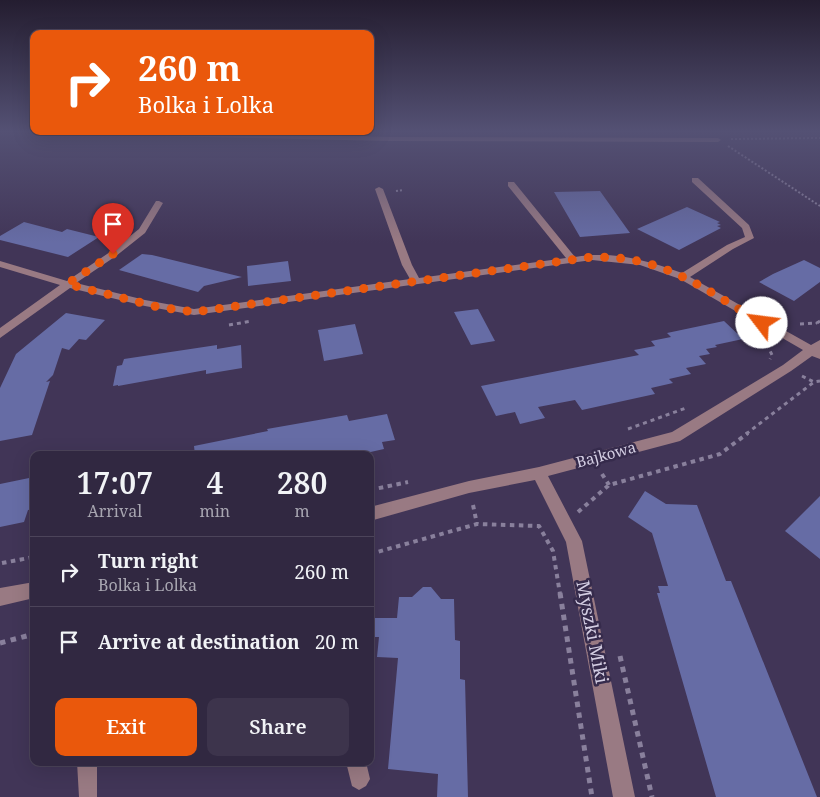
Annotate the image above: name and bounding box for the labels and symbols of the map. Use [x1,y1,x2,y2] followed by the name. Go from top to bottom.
[92,203,134,254] pin
[735,296,787,348] position arrow
[574,436,638,472] street label: Bajkowa
[571,578,615,686] street label: Myszki Miki

